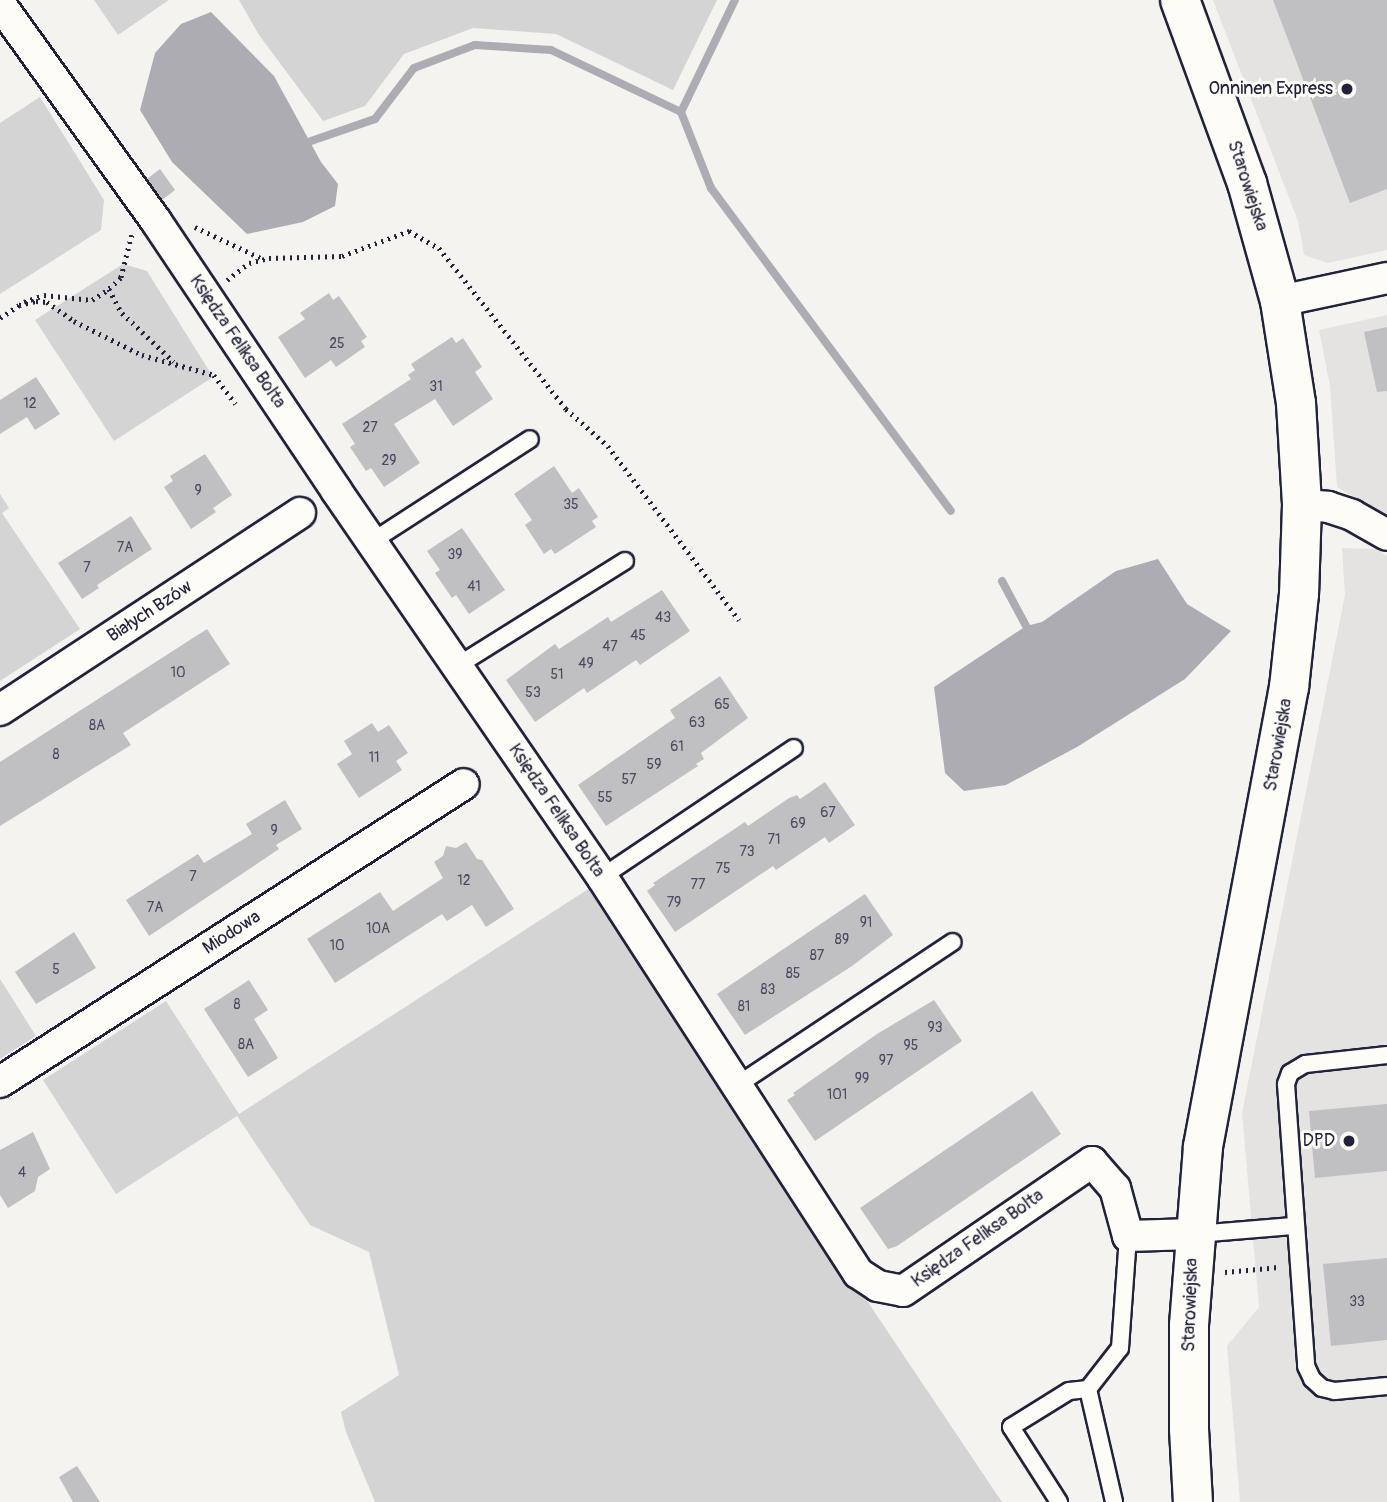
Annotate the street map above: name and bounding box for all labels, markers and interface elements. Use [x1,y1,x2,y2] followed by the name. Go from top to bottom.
[1208,78,1333,100] place label: Onninen Express
[1339,81,1355,97] marker: Onninen Express
[1222,138,1272,234] street label: Starowiejska
[184,271,290,413] street label: Księdza Feliksa Bolta
[329,336,345,352] house number: 25
[429,379,443,395] house number: 31
[23,396,37,412] house number: 12
[362,420,378,436] house number: 27
[381,453,397,469] house number: 29
[194,483,202,499] house number: 9
[563,497,579,513] house number: 35
[117,540,133,556] house number: 7A
[447,547,463,563] house number: 39
[83,560,91,576] house number: 7
[103,577,197,647] street label: Białych Bzów
[467,579,481,595] house number: 41
[655,610,671,626] house number: 43
[630,628,646,644] house number: 45
[602,639,618,655] house number: 47
[578,656,594,672] house number: 49
[170,665,186,681] house number: 10
[550,667,564,683] house number: 51
[525,685,541,701] house number: 53
[714,697,730,713] house number: 65
[1260,697,1298,793] street label: Starowiejska
[689,715,705,731] house number: 63
[89,718,105,734] house number: 8A
[670,739,684,755] house number: 61
[503,740,609,882] street label: Księdza Feliksa Bolta
[52,747,60,763] house number: 8
[369,750,379,766] house number: 11
[647,757,661,773] house number: 59
[622,772,636,788] house number: 57
[597,790,613,806] house number: 55
[820,805,836,821] house number: 67
[790,816,806,832] house number: 69
[270,823,278,839] house number: 9
[768,832,780,848] house number: 71
[739,844,755,860] house number: 73
[716,861,730,877] house number: 75
[189,869,197,885] house number: 7
[457,873,471,889] house number: 12
[691,877,705,893] house number: 77
[667,895,681,911] house number: 79
[147,900,163,916] house number: 7A
[199,906,265,960] street label: Miodowa
[860,915,872,931] house number: 91
[366,921,390,937] house number: 10A
[835,932,849,948] house number: 89
[329,938,345,954] house number: 10
[810,948,824,964] house number: 87
[52,962,60,978] house number: 5
[786,966,800,982] house number: 85
[761,982,775,998] house number: 83
[233,997,241,1013] house number: 8
[738,999,750,1015] house number: 81
[927,1020,943,1036] house number: 93
[238,1037,254,1053] house number: 8A
[904,1038,918,1054] house number: 95
[879,1053,893,1069] house number: 97
[855,1071,869,1087] house number: 99
[827,1087,847,1103] house number: 101
[1302,1130,1335,1152] place label: DPD
[1341,1133,1357,1149] marker: DPD
[18,1165,26,1181] house number: 4
[908,1185,1048,1293] street label: Księdza Feliksa Bolta
[1179,1258,1203,1352] street label: Starowiejska
[1349,1294,1365,1310] house number: 33

